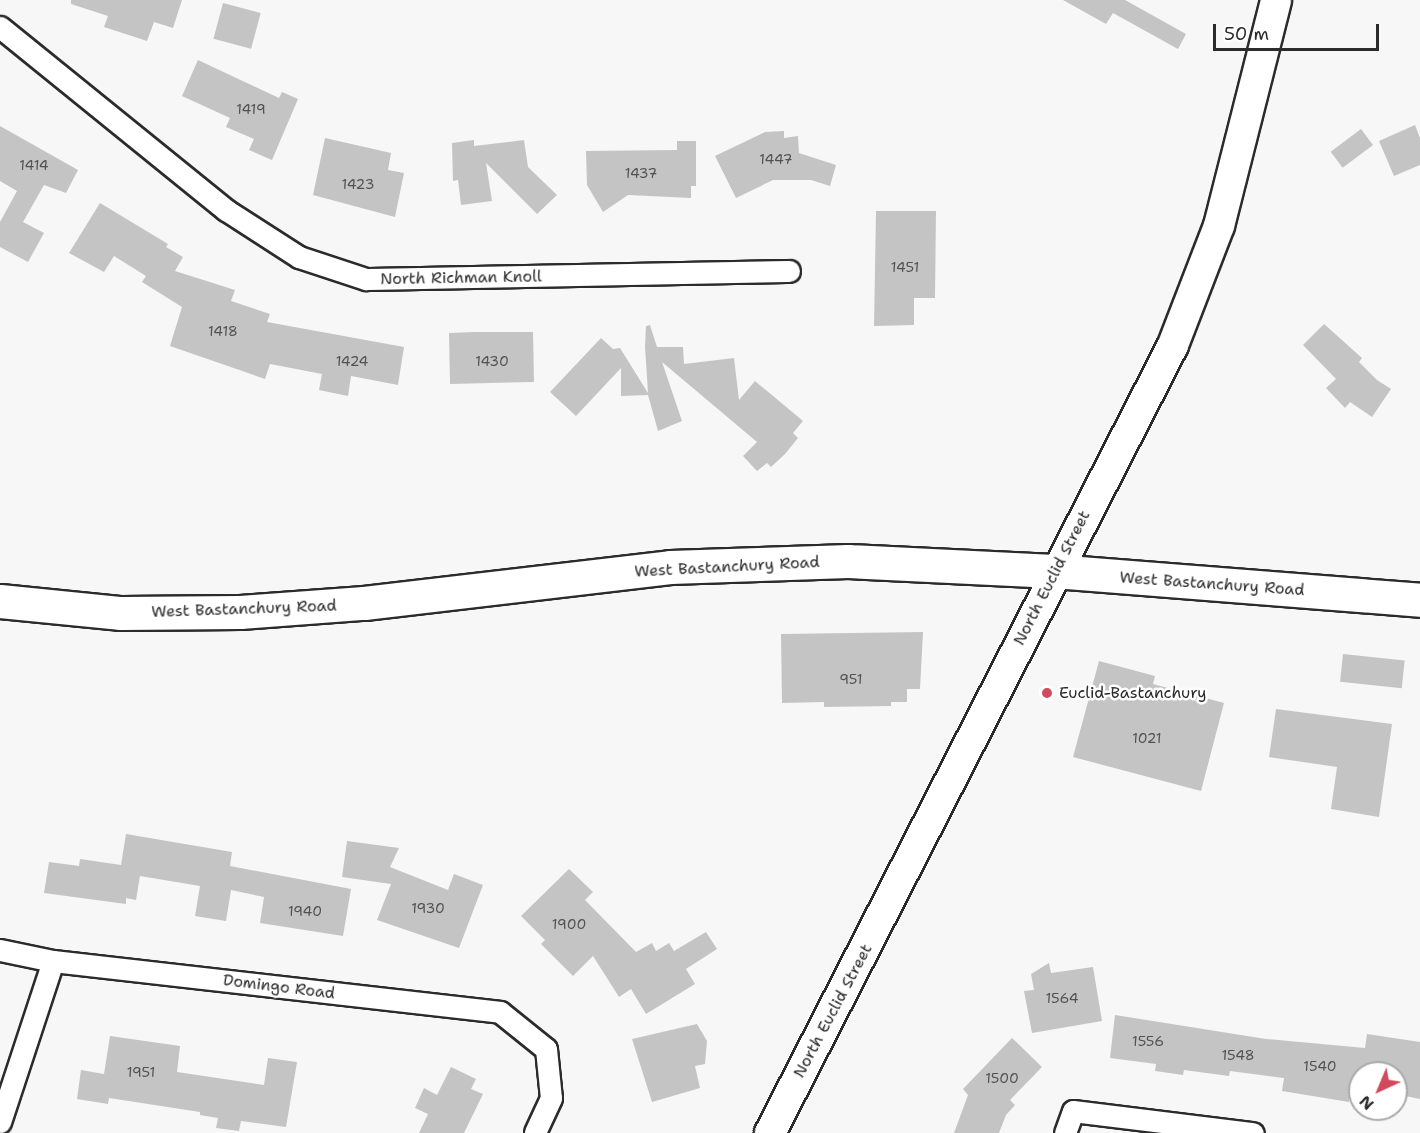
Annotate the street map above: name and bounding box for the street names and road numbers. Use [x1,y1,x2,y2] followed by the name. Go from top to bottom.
[380,267,542,289] street label: North Richman Knoll
[1010,507,1094,649] street label: North Euclid Street
[634,553,820,581] street label: West Bastanchury Road
[1119,568,1305,600] street label: West Bastanchury Road
[151,596,337,622] street label: West Bastanchury Road
[790,941,876,1081] street label: North Euclid Street
[222,971,336,1003] street label: Domingo Road

